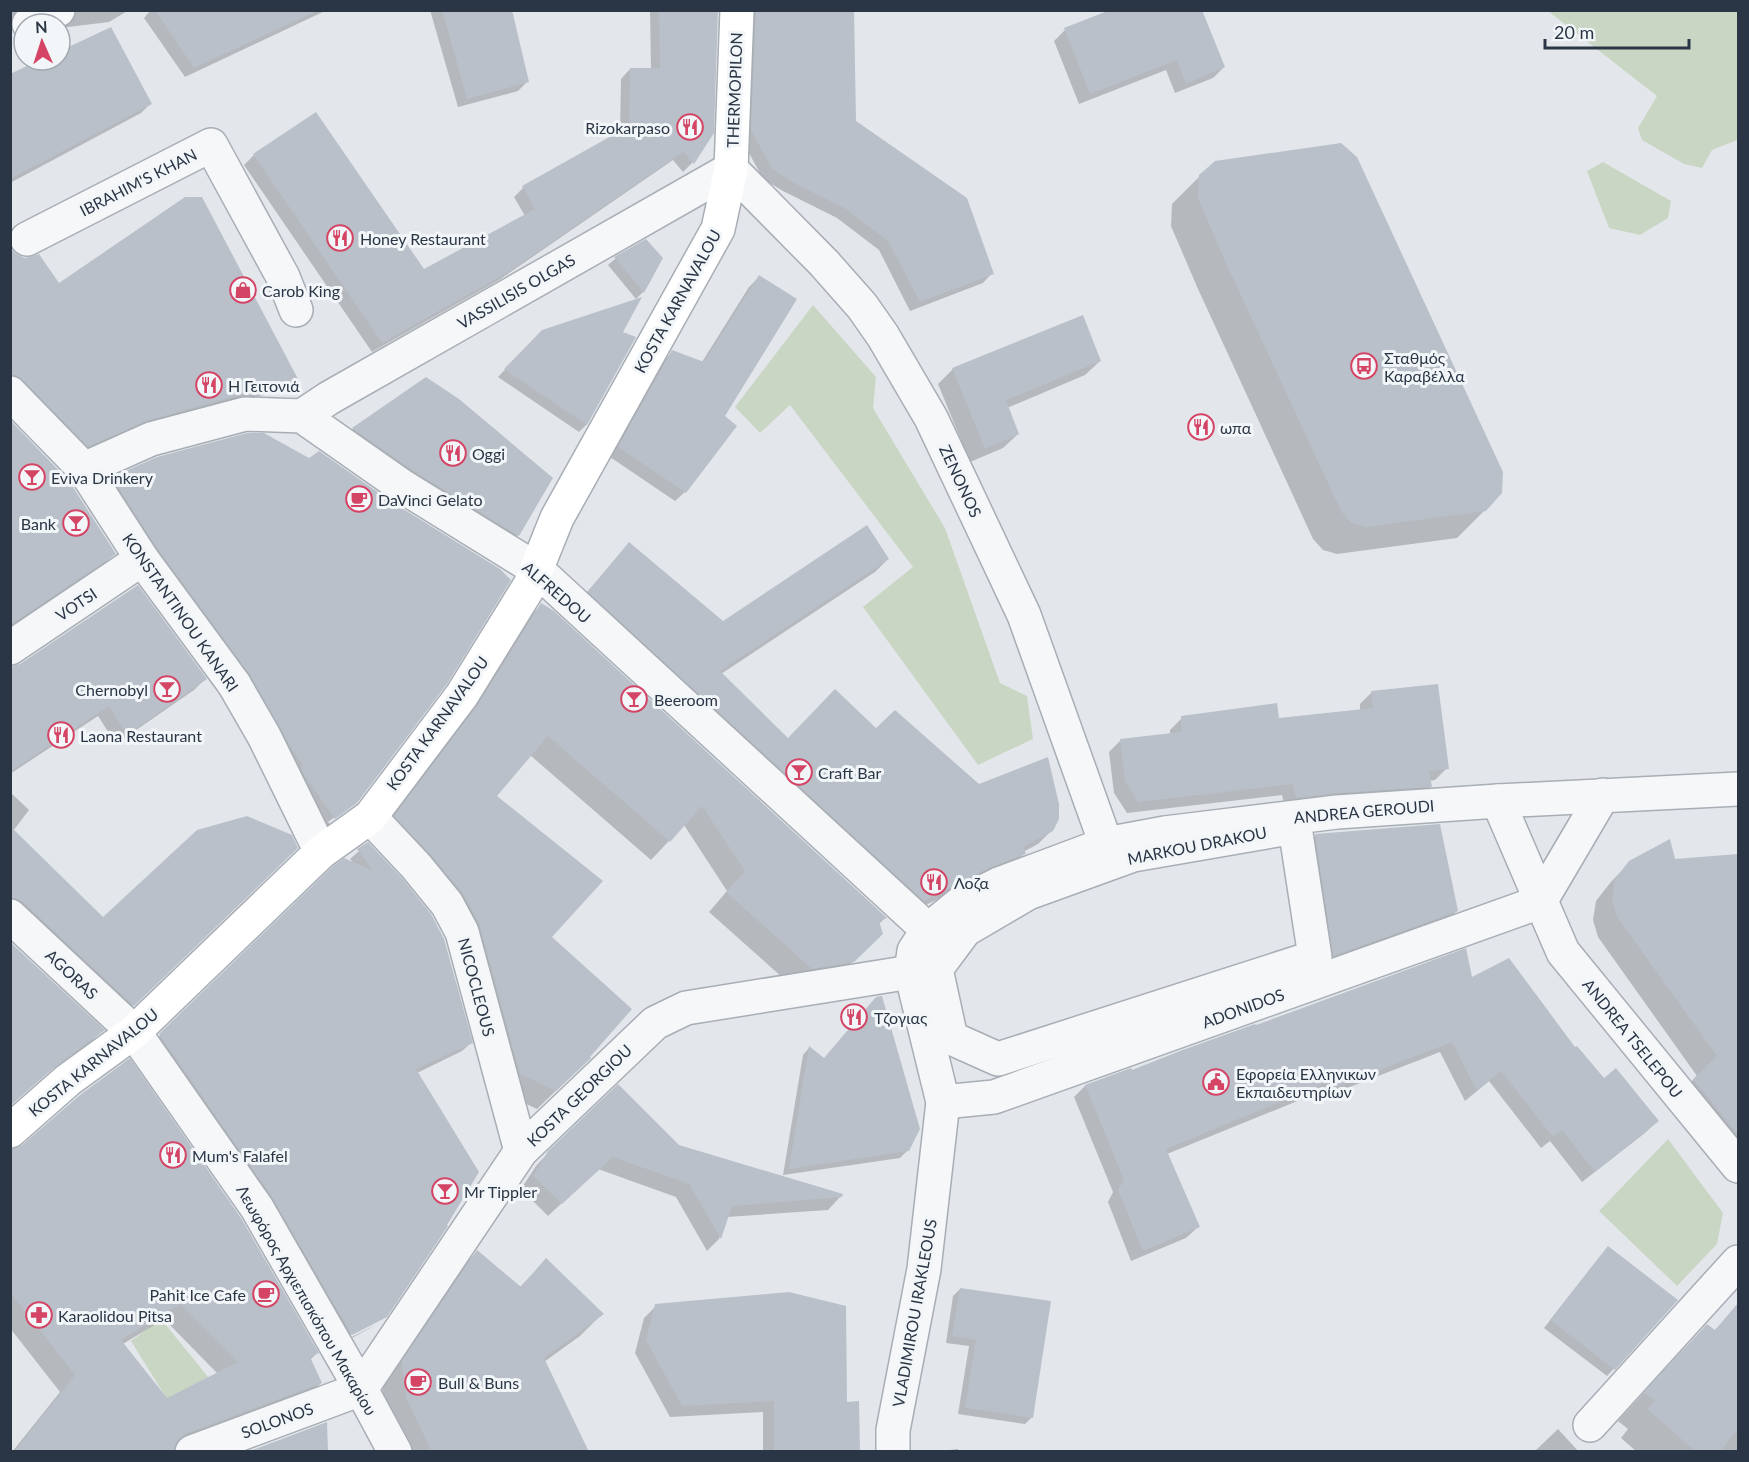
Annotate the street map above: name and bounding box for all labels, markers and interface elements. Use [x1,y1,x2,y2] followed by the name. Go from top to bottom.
[12,12,72,72] north arrow
[1545,12,1689,50] scale bar
[35,17,48,36] text: N
[1554,21,1594,43] text: 20 m
[722,32,746,148] street label: THERMOPILON
[675,112,705,142] restaurant icon: Rizokarpaso
[585,118,670,137] place label: Rizokarpaso
[76,144,200,220] street label: IBRAHIM'S KHAN
[325,223,355,253] restaurant icon: Honey Restaurant
[630,226,724,376] street label: KOSTA KARNAVALOU
[360,229,486,248] place label: Honey Restaurant
[454,250,578,332] street label: VASSILISIS OLGAS
[228,275,258,305] shop icon: Carob King
[262,281,340,300] place label: Carob King
[1384,348,1465,385] place label: Σταθμός Καραβέλλα
[1349,351,1379,381] bus stop icon: Σταθμός Καραβέλλα
[194,370,224,400] restaurant icon: Η Γειτονιά
[228,376,300,395] place label: Η Γειτονιά
[1186,412,1216,442] restaurant icon: ωπα
[1220,418,1252,437] place label: ωπα
[438,438,468,468] restaurant icon: Oggi
[936,442,986,520] street label: ZENONOS
[472,444,505,463] place label: Oggi
[17,462,47,492] bar icon: Eviva Drinkery
[51,468,154,487] place label: Eviva Drinkery
[344,484,374,514] cafe icon: DaVinci Gelato
[378,490,482,509] place label: DaVinci Gelato
[61,508,91,538] bar icon: Bank
[21,514,57,533] place label: Bank
[119,529,243,695] street label: KONSTANTINOU KANARI
[519,557,595,627] street label: ALFREDOU
[52,583,100,625] street label: VOTSI
[382,652,492,794] street label: KOSTA KARNAVALOU
[152,674,182,704] bar icon: Chernobyl
[75,680,148,699] place label: Chernobyl
[619,684,649,714] bar icon: Beeroom
[654,690,718,709] place label: Beeroom
[46,720,76,750] restaurant icon: Laona Restaurant
[80,726,202,745] place label: Laona Restaurant
[784,757,814,787] bar icon: Craft Bar
[818,763,881,782] place label: Craft Bar
[1293,795,1435,827] street label: ANDREA GEROUDI
[1126,822,1268,868] street label: MARKOU DRAKOU
[919,867,949,897] restaurant icon: Λοζα
[954,873,990,892] place label: Λοζα
[455,936,499,1038] street label: NICOCLEOUS
[42,945,102,1003] street label: AGORAS
[1579,975,1687,1101] street label: ANDREA TSELEPOU
[1199,984,1287,1032] street label: ADONIDOS
[839,1002,869,1032] restaurant icon: Τζογιας
[25,1004,161,1120] street label: KOSTA KARNAVALOU
[874,1008,928,1027] place label: Τζογιας
[523,1040,635,1150] street label: KOSTA GEORGIOU
[1236,1064,1376,1101] place label: Εφορεία Ελληνικων Εκπαιδευτηρίων
[1201,1067,1231,1097] public building icon: Εφορεία Ελληνικων Εκπαιδευτηρίων
[158,1140,188,1170] restaurant icon: Mum's Falafel
[192,1146,288,1165] place label: Mum's Falafel
[430,1176,460,1206] bar icon: Mr Tippler
[233,1181,381,1419] street label: Λεωφόρος Αρχιεπισκόπου Μακαρίου
[464,1182,537,1201] place label: Mr Tippler
[888,1217,940,1409] street label: VLADIMIROU IRAKLEOUS
[251,1279,281,1309] cafe icon: Pahit Ice Cafe
[150,1285,246,1304] place label: Pahit Ice Cafe
[24,1300,54,1330] pharmacy icon: Karaolidou Pitsa
[58,1306,172,1325] place label: Karaolidou Pitsa
[403,1367,433,1397] cafe icon: Bull & Buns
[438,1373,519,1392] place label: Bull & Buns
[238,1398,316,1442] street label: SOLONOS

